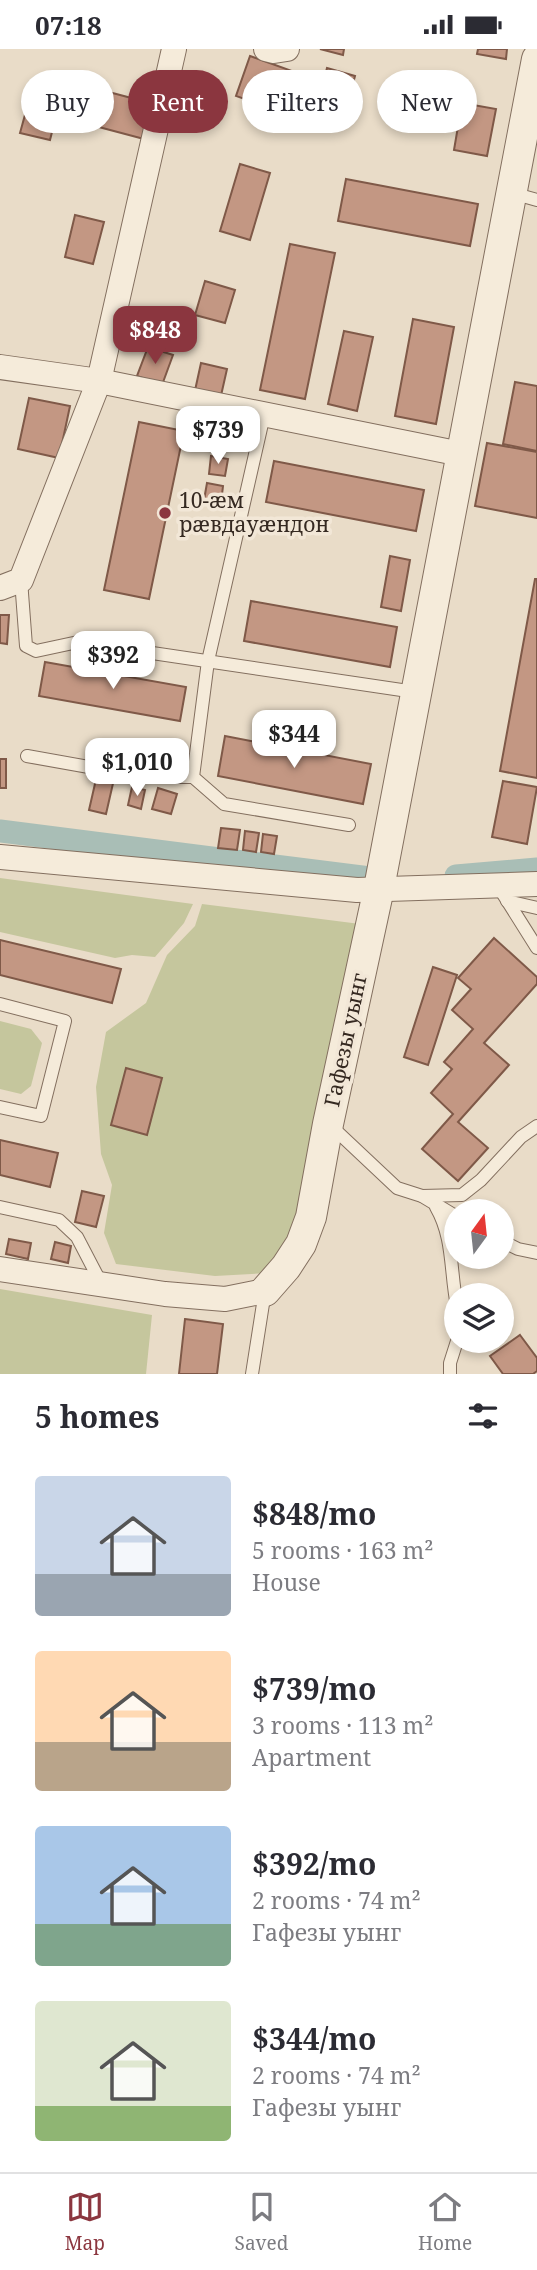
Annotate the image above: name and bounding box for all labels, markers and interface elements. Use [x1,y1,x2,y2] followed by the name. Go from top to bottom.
[35,7,102,43] text: 07:18
[21,70,114,133] chip: Buy
[128,70,228,133] chip: Rent
[242,70,363,133] chip: Filters
[377,70,477,133] chip: New
[114,307,196,366] pin: $848
[129,313,181,345] text: $848
[177,407,259,466] pin: $739
[192,413,244,445] text: $739
[179,486,329,538] place label: 10-æм рӕвдауӕндон
[157,505,173,521] marker: 10-æм рӕвдауӕндон
[72,631,154,691] pin: $392
[87,638,139,670] text: $392
[253,711,335,770] pin: $344
[268,717,320,749] text: $344
[80,739,194,798] pin: $1,010
[101,745,173,777] text: $1,010
[317,970,373,1109] street label: Гафезы уынг
[444,1199,514,1269] north arrow
[444,1199,514,1353] map controls
[444,1283,514,1353] button: layers
[35,1396,159,1437] text: 5 homes
[464,1397,502,1435] icon: filters
[252,1493,376,1534] text: $848/mo
[91,1504,175,1588] icon: home
[252,1534,434,1566] text: 5 rooms · 163 m²
[252,1566,321,1598] text: House
[252,1668,376,1709] text: $739/mo
[91,1679,175,1763] icon: home
[252,1709,434,1741] text: 3 rooms · 113 m²
[252,1741,371,1773] text: Apartment
[252,1843,376,1884] text: $392/mo
[91,1854,175,1938] icon: home
[252,1884,421,1916] text: 2 rooms · 74 m²
[252,1916,401,1948] text: Гафезы уынг
[252,2018,376,2059] text: $344/mo
[91,2029,175,2113] icon: home
[252,2059,421,2091] text: 2 rooms · 74 m²
[252,2091,401,2123] text: Гафезы уынг
[65,2188,105,2256] tab: Map
[235,2188,288,2256] tab: Saved
[418,2188,472,2256] tab: Home

